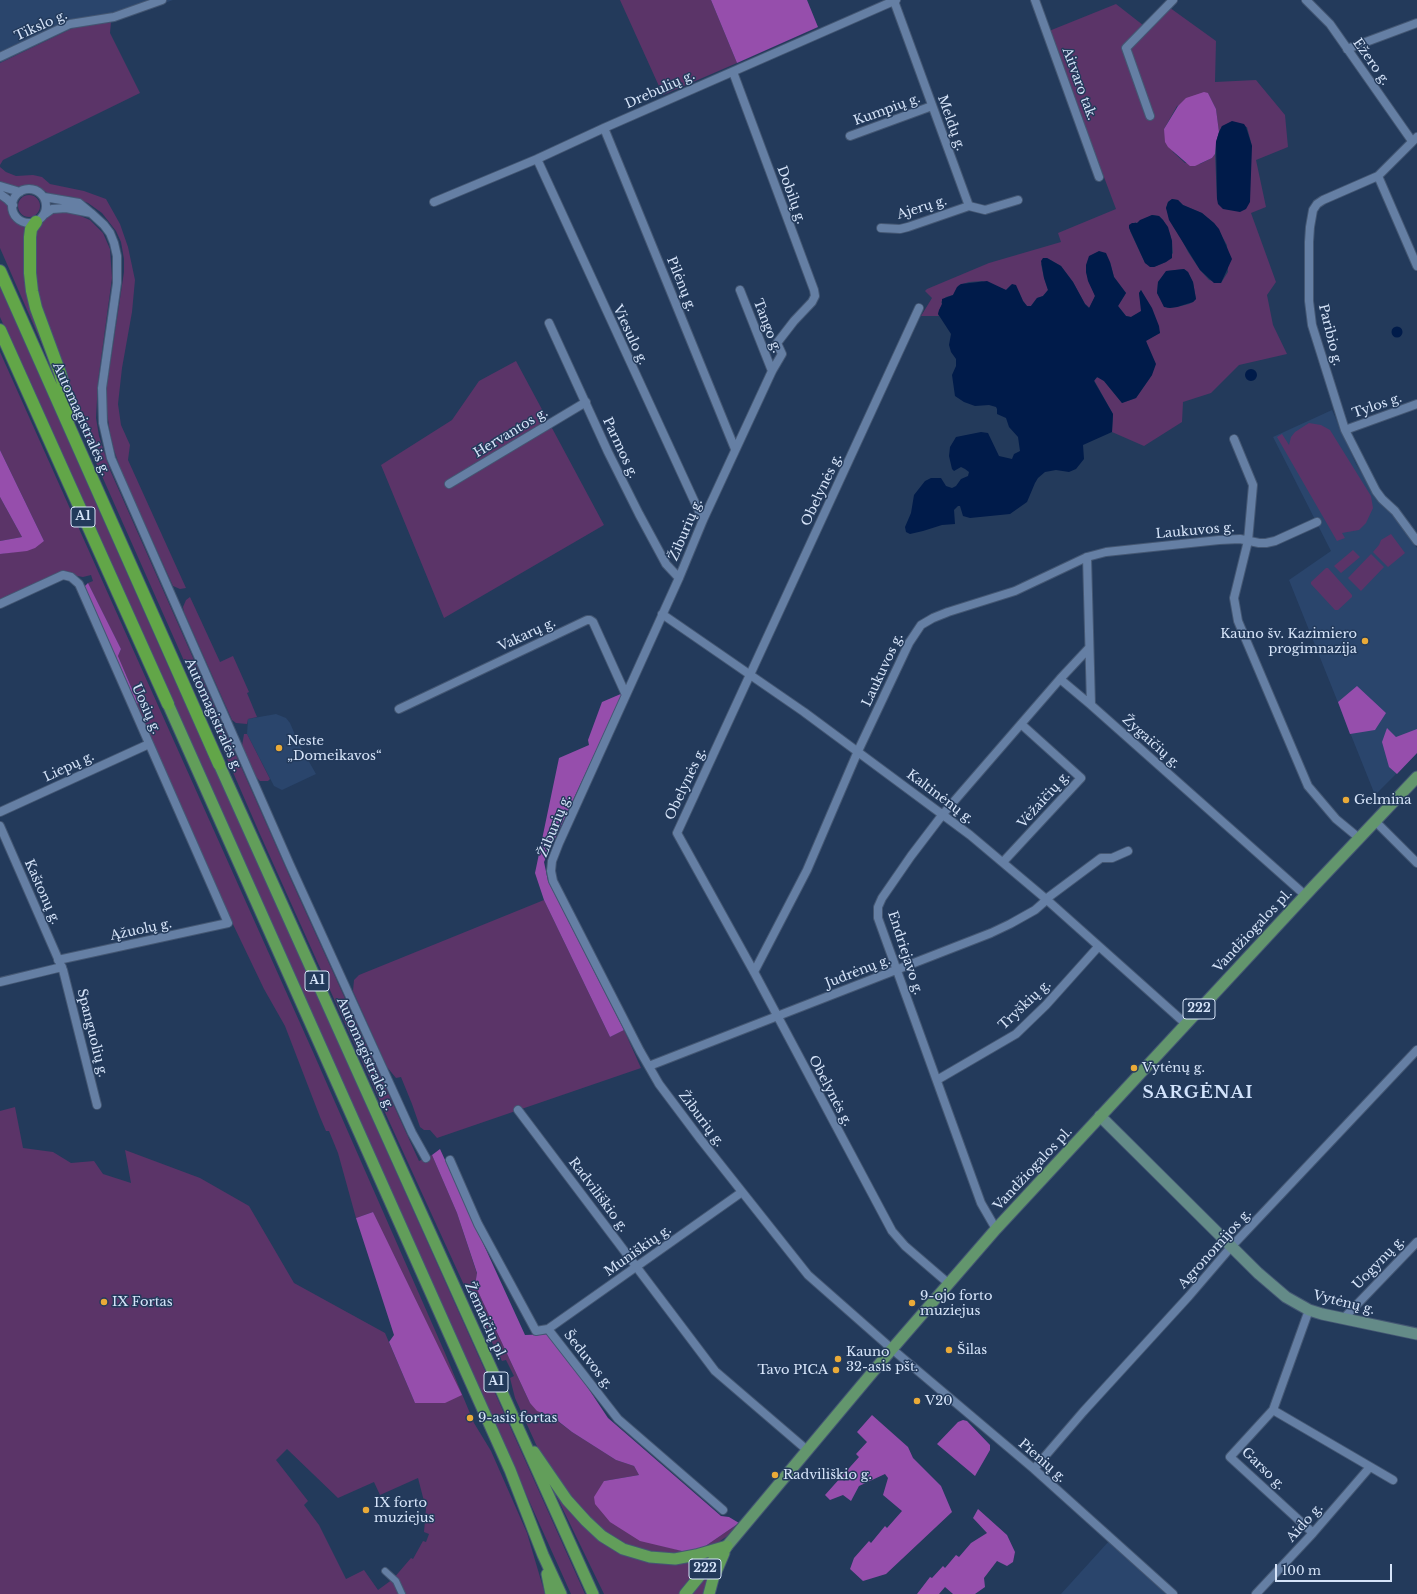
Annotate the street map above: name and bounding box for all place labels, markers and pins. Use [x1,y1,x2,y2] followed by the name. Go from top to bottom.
[1220,626,1357,657] place label: Kauno šv. Kazimiero progimnazija
[1360,636,1370,646] marker: Kauno šv. Kazimiero progimnazija
[287,733,382,764] place label: Neste „Domeikavos“
[274,743,284,753] marker: Neste „Domeikavos“
[1354,792,1412,808] place label: Gelmina
[1341,795,1351,805] marker: Gelmina
[1142,1060,1205,1076] place label: Vytėnų g.
[1129,1063,1139,1073] marker: Vytėnų g.
[920,1288,992,1319] place label: 9-ojo forto muziejus
[112,1294,173,1310] place label: IX Fortas
[99,1297,109,1307] marker: IX Fortas
[907,1298,917,1308] marker: 9-ojo forto muziejus
[957,1342,987,1358] place label: Šilas
[846,1344,918,1375] place label: Kauno 32-asis pšt.
[944,1345,954,1355] marker: Šilas
[833,1354,843,1364] marker: Kauno 32-asis pšt.
[757,1362,828,1378] place label: Tavo PICA
[831,1365,841,1375] marker: Tavo PICA
[925,1393,952,1409] place label: V20
[912,1396,922,1406] marker: V20
[478,1410,557,1426] place label: 9-asis fortas
[465,1413,475,1423] marker: 9-asis fortas
[783,1467,872,1483] place label: Radviliškio g.
[770,1470,780,1480] marker: Radviliškio g.
[374,1495,434,1526] place label: IX forto muziejus
[361,1505,371,1515] marker: IX forto muziejus

